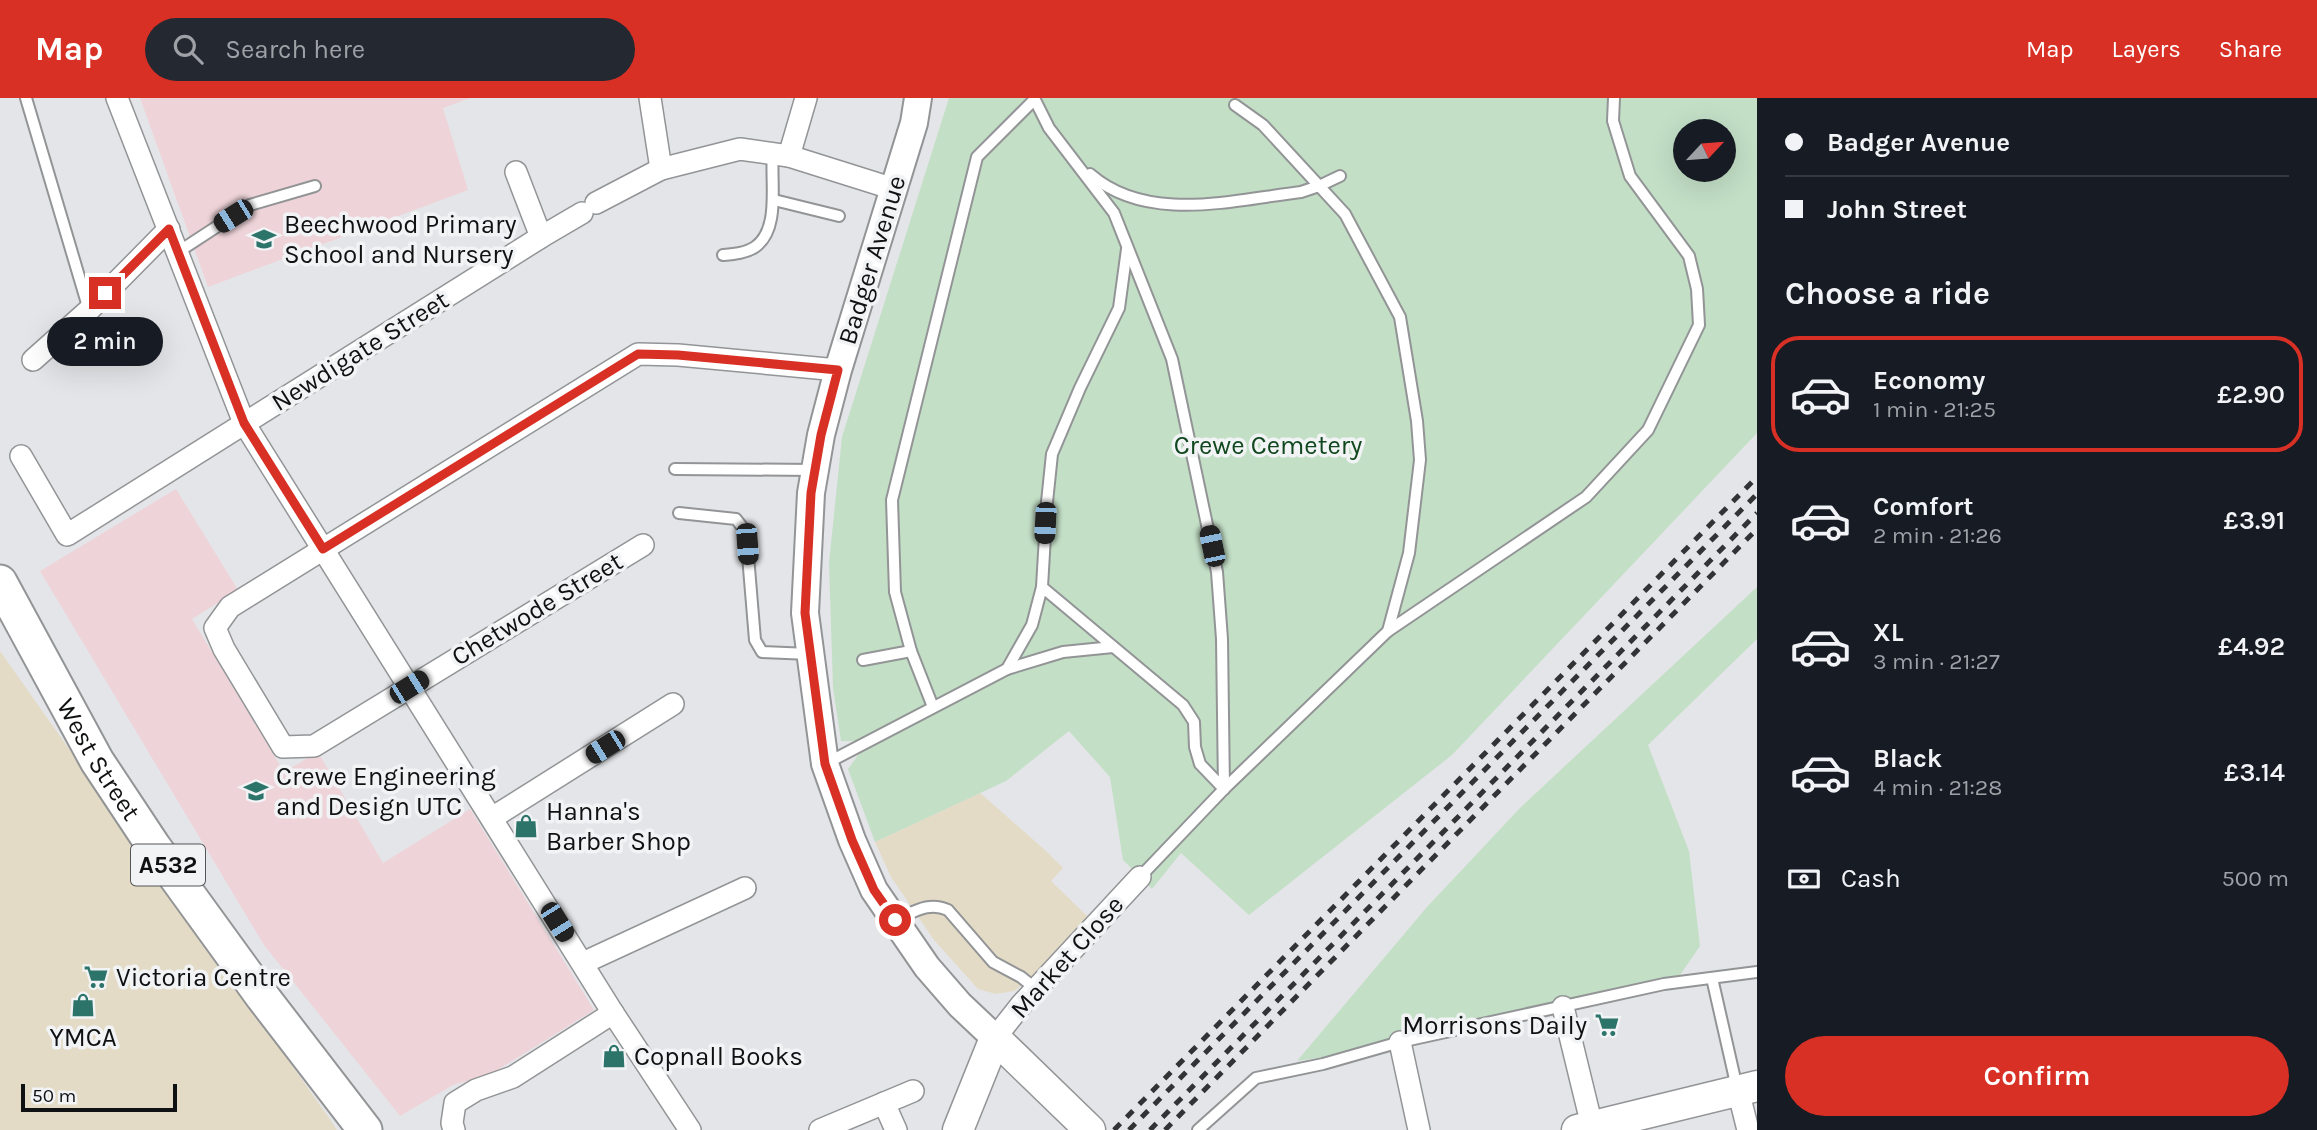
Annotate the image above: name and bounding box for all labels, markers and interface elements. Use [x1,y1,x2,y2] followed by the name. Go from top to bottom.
[145,18,635,81] search box
[35,30,103,68] text: Map
[169,30,207,68] icon: search
[225,34,365,65] text: Search here
[2026,35,2074,63] text: Map
[2112,35,2181,63] text: Layers
[2219,35,2282,63] text: Share
[1673,119,1736,182] north arrow
[1673,119,1736,182] map controls
[1827,127,2010,158] text: Badger Avenue
[832,172,912,348] street label: Badger Avenue
[1827,194,1967,225] text: John Street
[210,196,257,236] car
[284,209,516,270] place label: Beechwood Primary School and Nursery
[250,225,278,253] school or university icon: Beechwood Primary School and Nursery
[1785,275,1990,312] text: Choose a ride
[89,277,121,309] route end
[266,284,454,418] street label: Newdigate Street
[47,318,163,366] callout: 2 min
[74,328,136,355] text: 2 min
[1789,363,1852,426] icon: car
[1873,365,1985,396] text: Economy
[2217,379,2285,410] text: £2.90
[1873,396,1996,423] text: 1 min · 21:25
[1174,430,1362,461] park label: Crewe Cemetery
[1789,489,1852,552] icon: car
[1873,491,1974,522] text: Comfort
[1034,501,1057,545] car
[2224,505,2285,536] text: £3.91
[736,522,759,566] car
[1873,522,2002,549] text: 2 min · 21:26
[1198,523,1227,569] car
[446,546,628,672] street label: Chetwode Street
[1789,615,1852,678] icon: car
[1873,617,1904,648] text: XL
[2218,631,2285,662] text: £4.92
[1873,648,2000,675] text: 3 min · 21:27
[386,667,433,707] car
[50,693,148,826] street label: West Street
[582,727,629,767] car
[1789,741,1852,804] icon: car
[1873,743,1942,774] text: Black
[2224,757,2285,788] text: £3.14
[276,761,496,822] place label: Crewe Engineering and Design UTC
[1873,774,2002,801] text: 4 min · 21:28
[242,777,270,805] school or university icon: Crewe Engineering and Design UTC
[546,796,691,857] place label: Hanna's Barber Shop
[512,812,540,840] shop icon: Hanna's Barber Shop
[131,844,205,886] road number: A532
[1785,860,1823,898] icon: cash
[1841,863,1901,894] text: Cash
[2222,865,2289,892] text: 500 m
[1004,889,1130,1025] street label: Market Close
[537,899,578,945] car
[879,904,911,936] route start
[116,962,291,993] place label: Victoria Centre
[82,963,110,991] supermarket icon: Victoria Centre
[69,991,97,1019] shop icon: YMCA
[1402,1010,1587,1041] place label: Morrisons Daily
[1593,1011,1621,1039] supermarket icon: Morrisons Daily
[49,1022,117,1053] place label: YMCA
[1785,1036,2289,1116] button: Confirm
[634,1041,803,1072] place label: Copnall Books
[600,1042,628,1070] shop icon: Copnall Books
[21,1081,177,1113] scale bar
[32,1085,76,1107] text: 50 m

